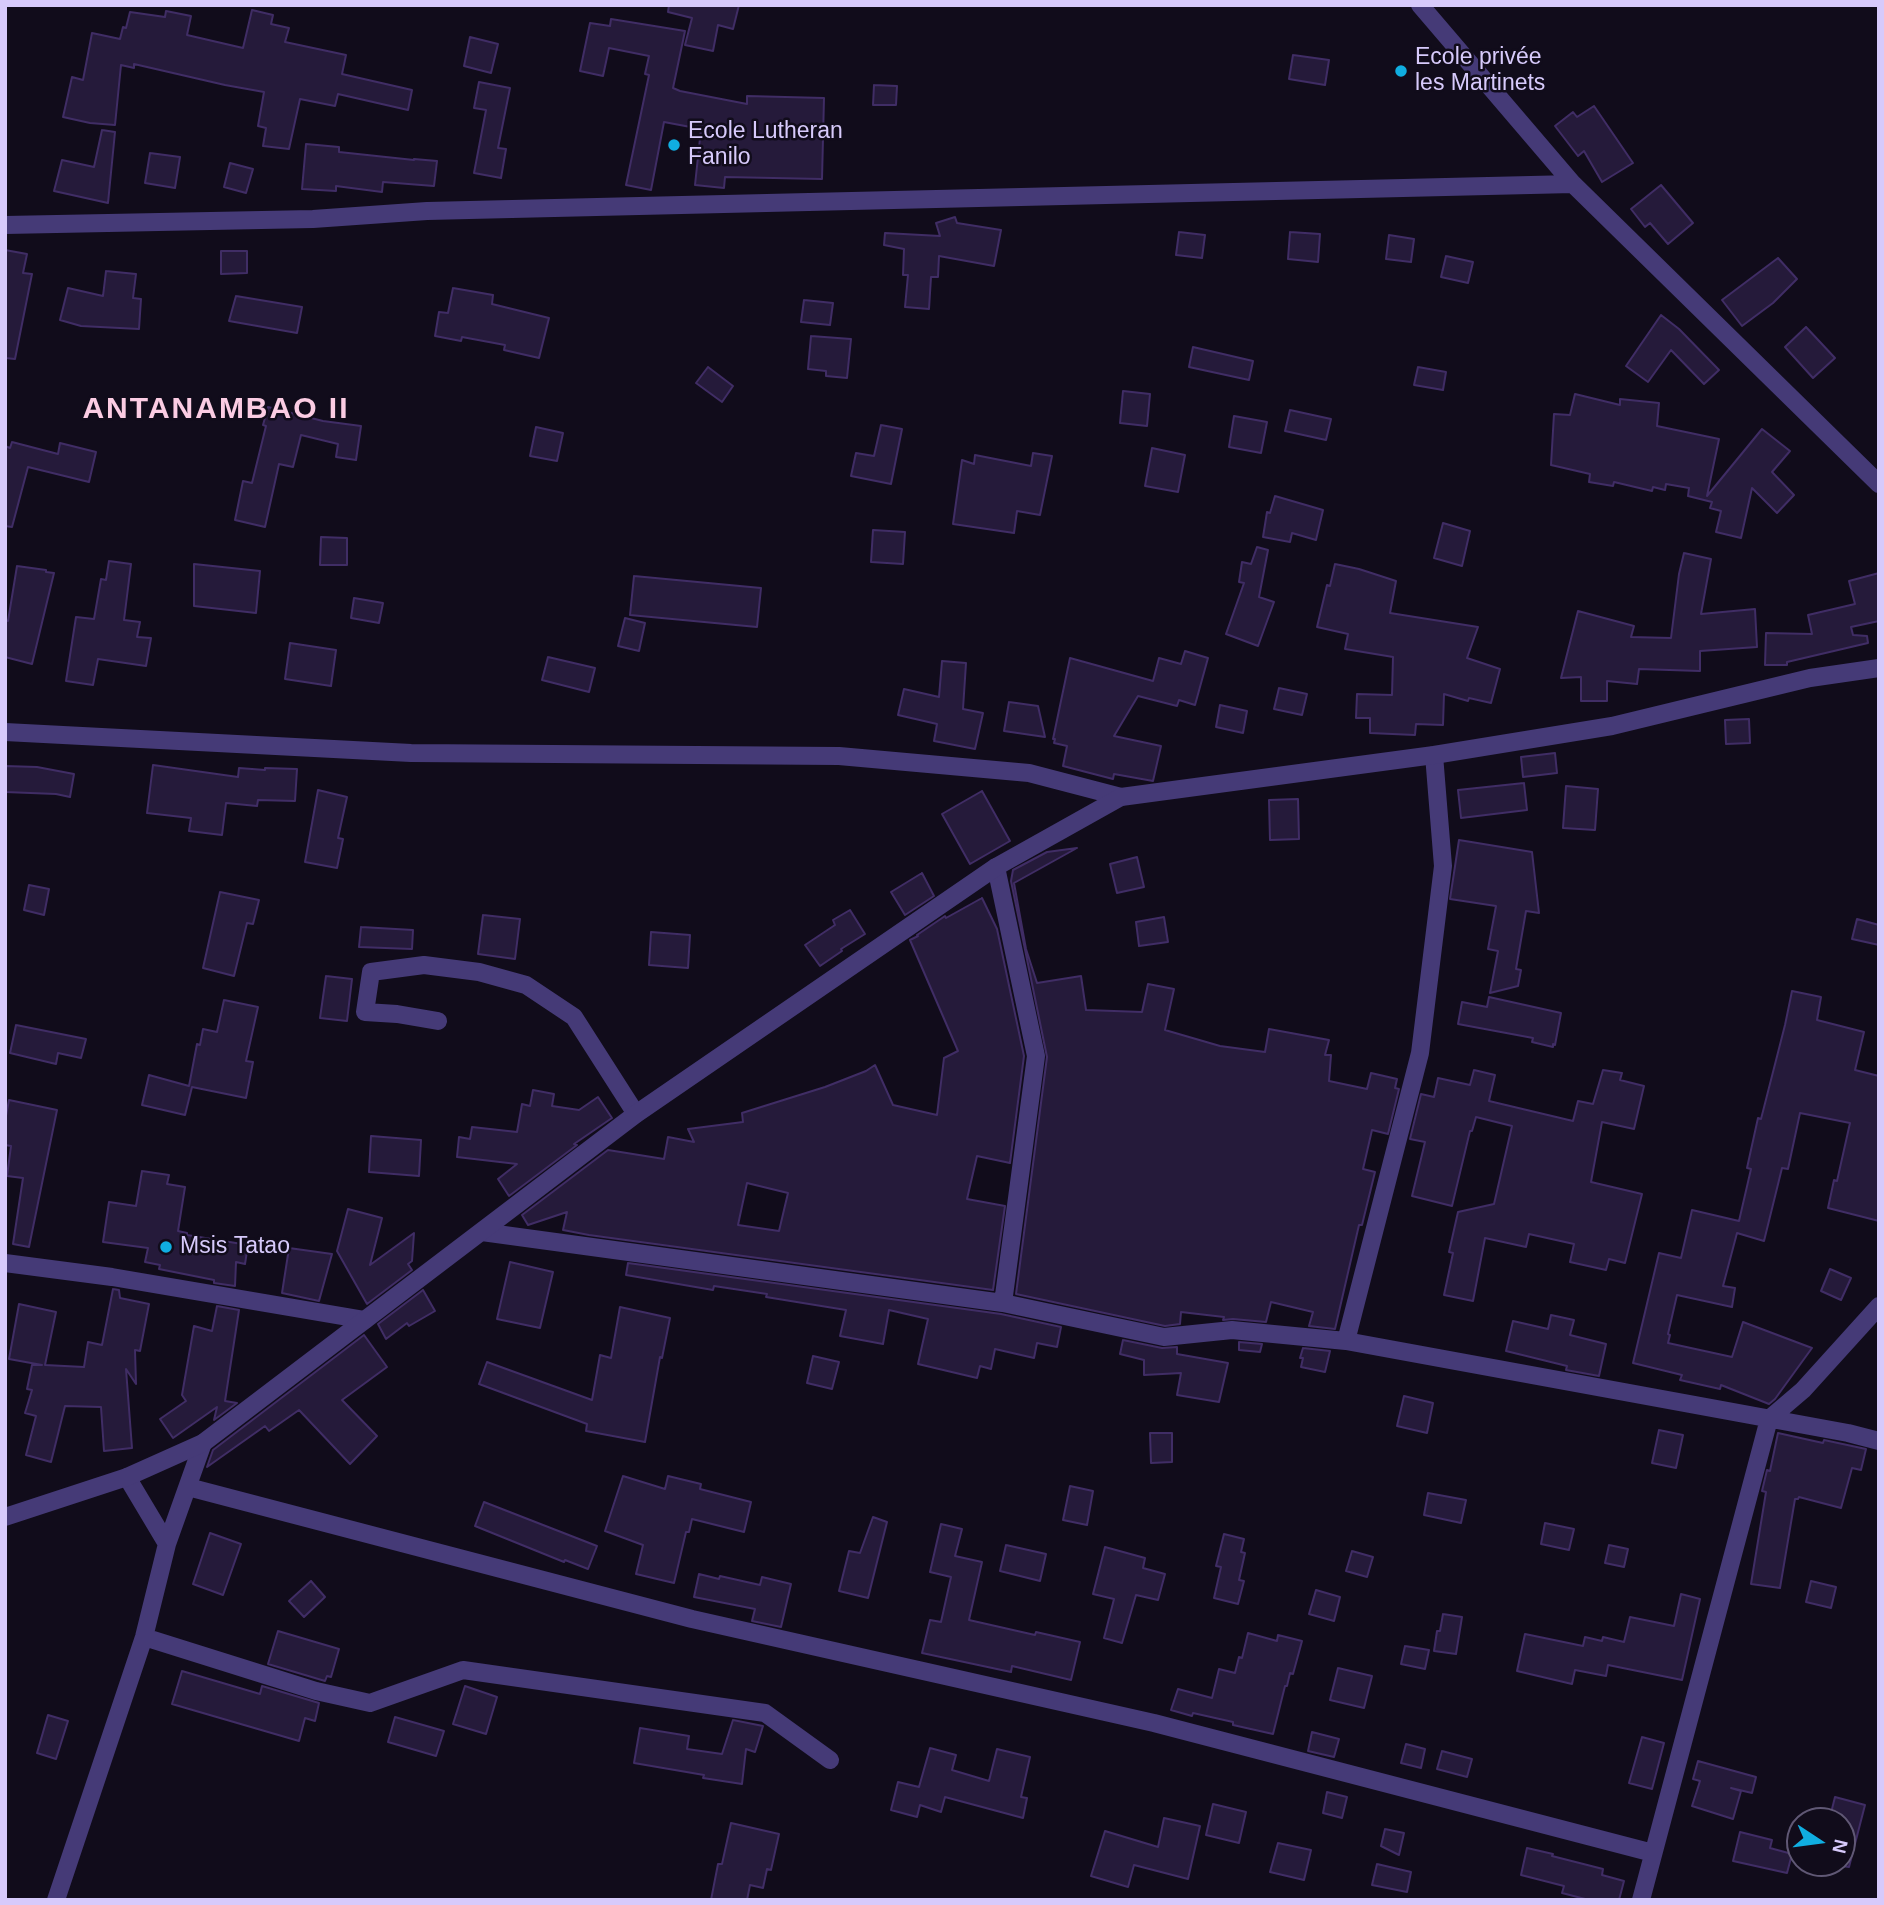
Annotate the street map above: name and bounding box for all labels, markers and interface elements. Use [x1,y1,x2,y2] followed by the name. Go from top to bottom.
[1415,44,1545,98] place label: Ecole privée les Martinets
[1393,63,1409,79] marker: Ecole privée les Martinets
[688,118,843,172] place label: Ecole Lutheran Fanilo
[666,137,682,153] marker: Ecole Lutheran Fanilo
[84,392,348,428] district label: ANTANAMBAO II
[180,1233,290,1261] place label: Msis Tatao
[158,1239,174,1255] marker: Msis Tatao
[1786,1807,1856,1877] north arrow
[1828,1837,1852,1855] text: N

